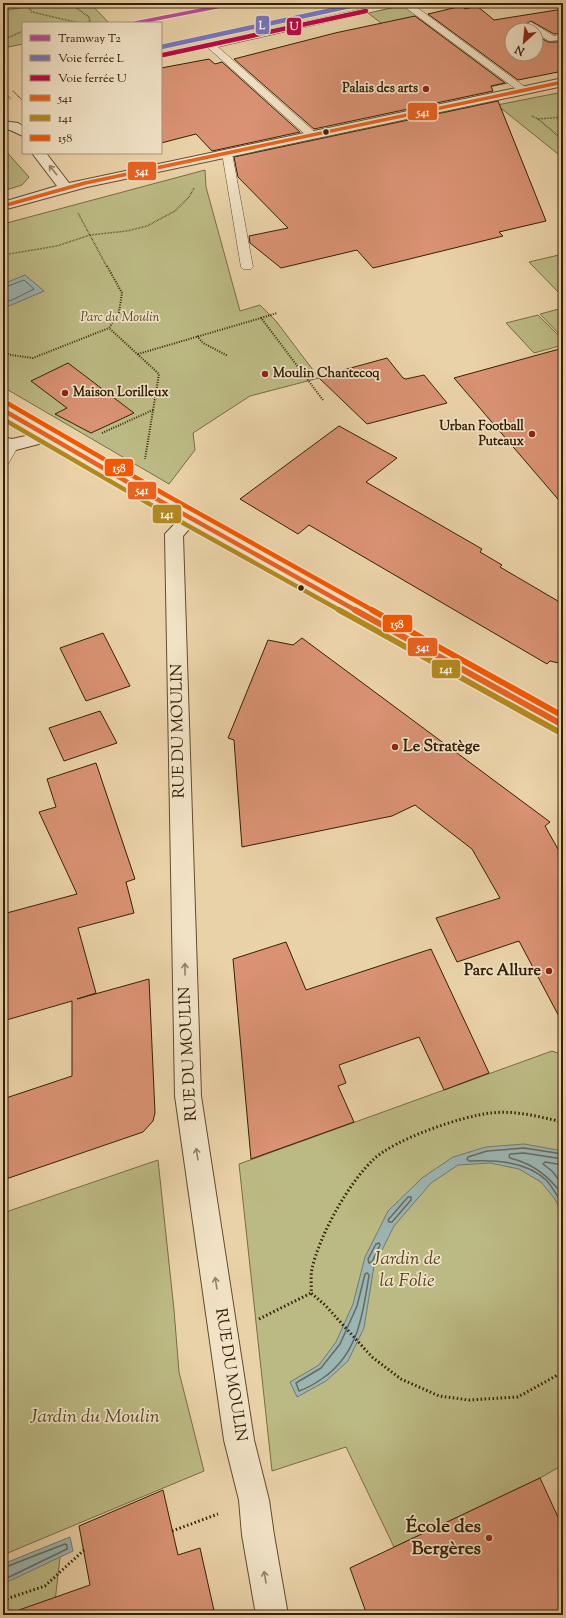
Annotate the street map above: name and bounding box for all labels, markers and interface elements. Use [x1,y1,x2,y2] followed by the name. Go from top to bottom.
[255,15,270,35] line badge: L
[286,17,302,36] line badge: U
[258,18,266,34] text: L
[289,19,299,35] text: U
[22,22,162,154] legend
[504,22,544,62] north arrow
[58,30,121,48] text: Tramway T2
[512,41,528,60] text: N
[58,50,124,68] text: Voie ferrée L
[58,70,127,88] text: Voie ferrée U
[342,80,418,98] place label: Palais des arts
[421,84,431,94] marker: Palais des arts
[57,90,72,108] text: 541
[407,102,438,121] line badge: 541
[415,105,430,121] text: 541
[58,110,72,128] text: 141
[321,127,331,137] unlabelled marker
[58,130,72,148] text: 158
[127,161,157,181] line badge: 541
[134,164,149,180] text: 541
[48,165,57,176] one-way arrow
[81,309,160,327] park label: Parc du Moulin
[273,365,380,383] place label: Moulin Chantecoq
[260,369,270,379] marker: Moulin Chantecoq
[73,384,169,402] place label: Maison Lorilleux
[60,388,70,398] marker: Maison Lorilleux
[439,418,525,451] place label: Urban Football Puteaux
[527,429,537,439] marker: Urban Football Puteaux
[104,458,134,477] line badge: 158
[111,461,126,477] text: 158
[127,481,157,500] line badge: 541
[134,483,149,499] text: 541
[152,504,182,524] line badge: 141
[159,507,174,523] text: 141
[296,583,306,593] unlabelled marker
[382,614,413,633] line badge: 158
[389,617,404,633] text: 158
[407,637,438,657] line badge: 541
[415,640,430,656] text: 541
[431,659,461,679] line badge: 141
[438,662,453,678] text: 141
[166,663,192,798] street label: RUE DU MOULIN
[403,736,480,759] place label: Le Stratège
[390,742,400,752] marker: Le Stratège
[464,960,542,983] place label: Parc Allure
[181,963,189,976] one-way arrow
[544,966,554,976] marker: Parc Allure
[174,986,204,1122] street label: RUE DU MOULIN
[193,1148,201,1161] one-way arrow
[372,1246,441,1295] park label: Jardin de la Folie
[212,1277,220,1290] one-way arrow
[208,1307,252,1444] street label: RUE DU MOULIN
[29,1404,160,1431] park label: Jardin du Moulin
[406,1514,482,1563] place label: École des Bergères
[484,1533,494,1543] marker: École des Bergères
[261,1570,269,1583] one-way arrow

